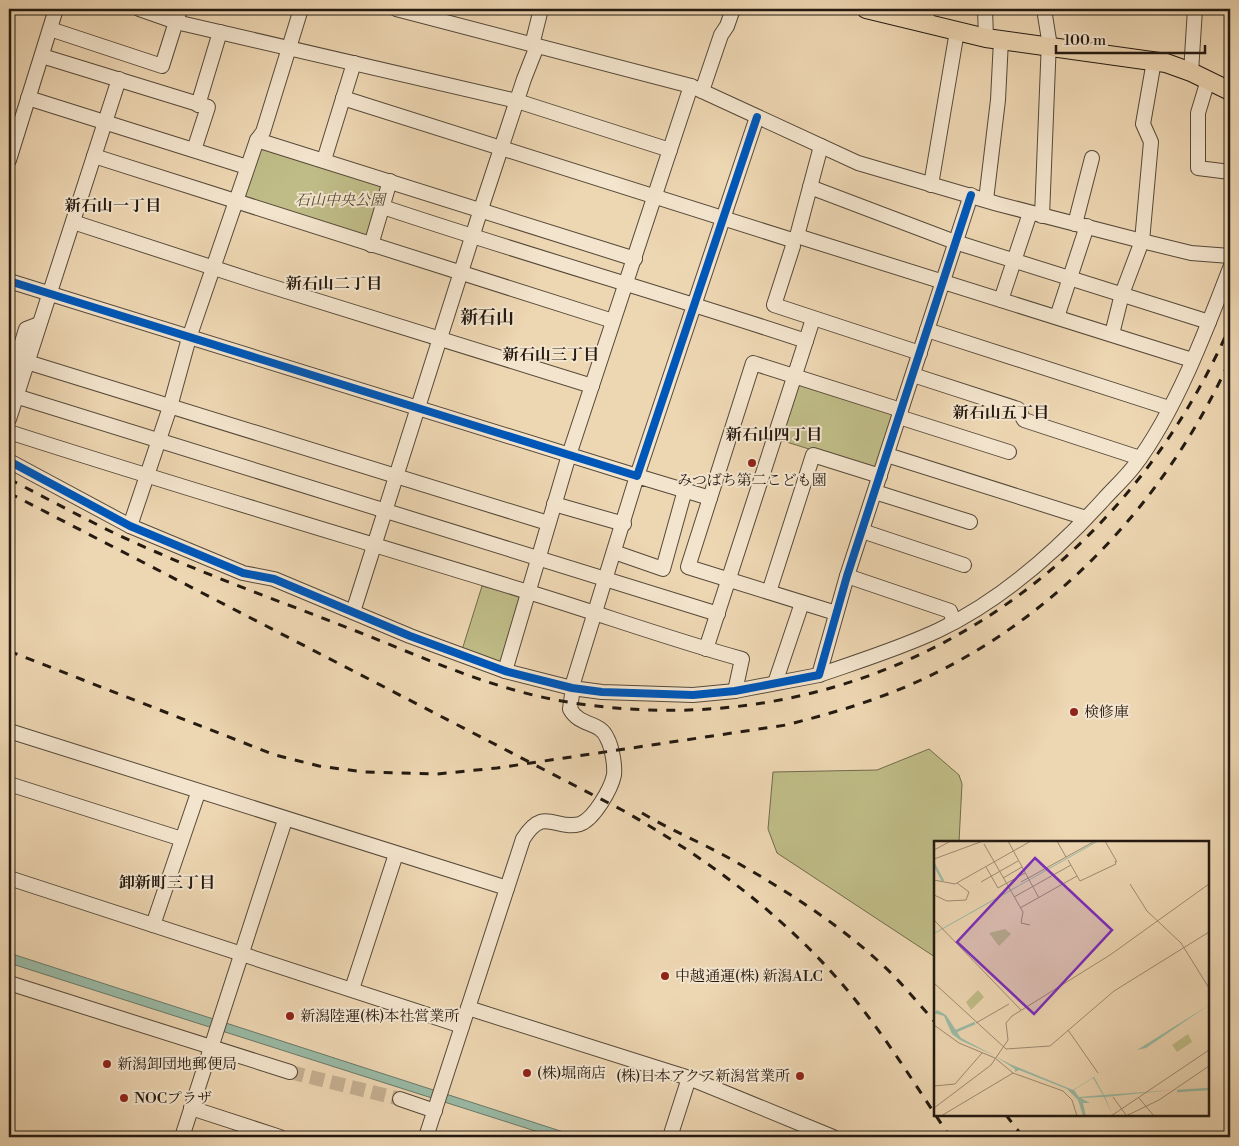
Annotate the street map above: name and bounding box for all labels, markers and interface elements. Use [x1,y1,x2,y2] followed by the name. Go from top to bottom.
[1056,22,1205,54] scale bar
[1064,31,1106,50] text: 100 m
[295,191,388,210] park label: 石山中央公園
[64,196,161,216] district label: 新石山一丁目
[285,274,382,294] district label: 新石山二丁目
[460,306,514,329] district label: 新石山
[502,345,599,365] district label: 新石山三丁目
[952,403,1049,423] district label: 新石山五丁目
[725,425,822,445] district label: 新石山四丁目
[746,457,758,469] marker: みつばち第二こども園
[677,471,827,490] place label: みつばち第二こども園
[1084,703,1129,722] place label: 検修庫
[1068,706,1080,718] marker: 検修庫
[934,841,1209,1116] inset map
[119,873,215,893] district label: 卸新町三丁目
[675,967,823,986] place label: 中越通運(株) 新潟ALC
[659,970,671,982] marker: 中越通運(株) 新潟ALC
[300,1007,459,1026] place label: 新潟陸運(株)本社営業所
[284,1010,296,1022] marker: 新潟陸運(株)本社営業所
[117,1055,237,1074] place label: 新潟卸団地郵便局
[101,1058,113,1070] marker: 新潟卸団地郵便局
[537,1064,606,1083] place label: (株)堀商店
[521,1067,533,1079] marker: (株)堀商店
[616,1067,790,1086] place label: (株)日本アクア新潟営業所
[794,1070,806,1082] marker: (株)日本アクア新潟営業所
[134,1089,212,1108] place label: NOCプラザ
[118,1092,130,1104] marker: NOCプラザ

